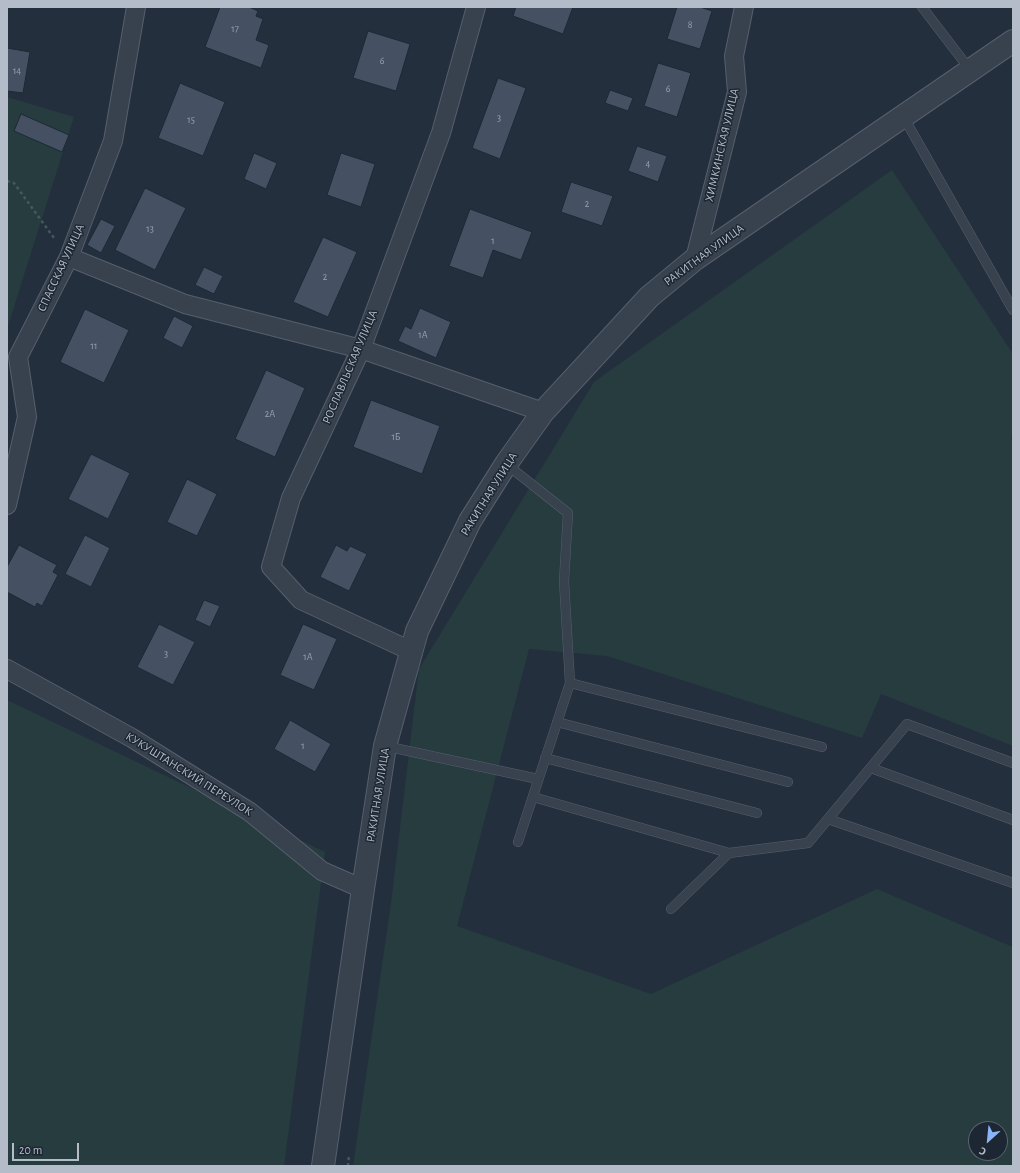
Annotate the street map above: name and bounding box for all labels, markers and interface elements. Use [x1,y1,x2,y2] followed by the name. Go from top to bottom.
[688,19,692,31] house number: 8
[231,23,239,35] house number: 17
[380,55,384,67] house number: 6
[13,65,21,77] house number: 14
[666,83,670,95] house number: 6
[702,87,742,203] street label: ХИМКИНСКАЯ УЛИЦА
[497,112,501,124] house number: 3
[187,114,195,126] house number: 15
[646,158,650,170] house number: 4
[585,198,589,210] house number: 2
[661,221,747,289] street label: РАКИТНАЯ УЛИЦА
[34,222,88,314] street label: СПАССКАЯ УЛИЦА
[146,223,154,235] house number: 13
[491,235,495,247] house number: 1
[323,271,327,283] house number: 2
[319,308,381,426] street label: РОСЛАВЛЬСКАЯ УЛИЦА
[418,329,428,341] house number: 1А
[91,340,97,352] house number: 11
[265,408,275,420] house number: 2А
[391,431,401,443] house number: 1Б
[458,450,520,538] street label: РАКИТНАЯ УЛИЦА
[164,648,168,660] house number: 3
[303,651,313,663] house number: 1А
[123,729,255,819] street label: КУКУШТАНСКИЙ ПЕРЕУЛОК
[301,740,305,752] house number: 1
[363,747,393,843] street label: РАКИТНАЯ УЛИЦА
[968,1121,1008,1161] north arrow
[14,1135,81,1161] scale bar
[19,1144,42,1156] text: 20 m
[978,1145,988,1158] text: С

